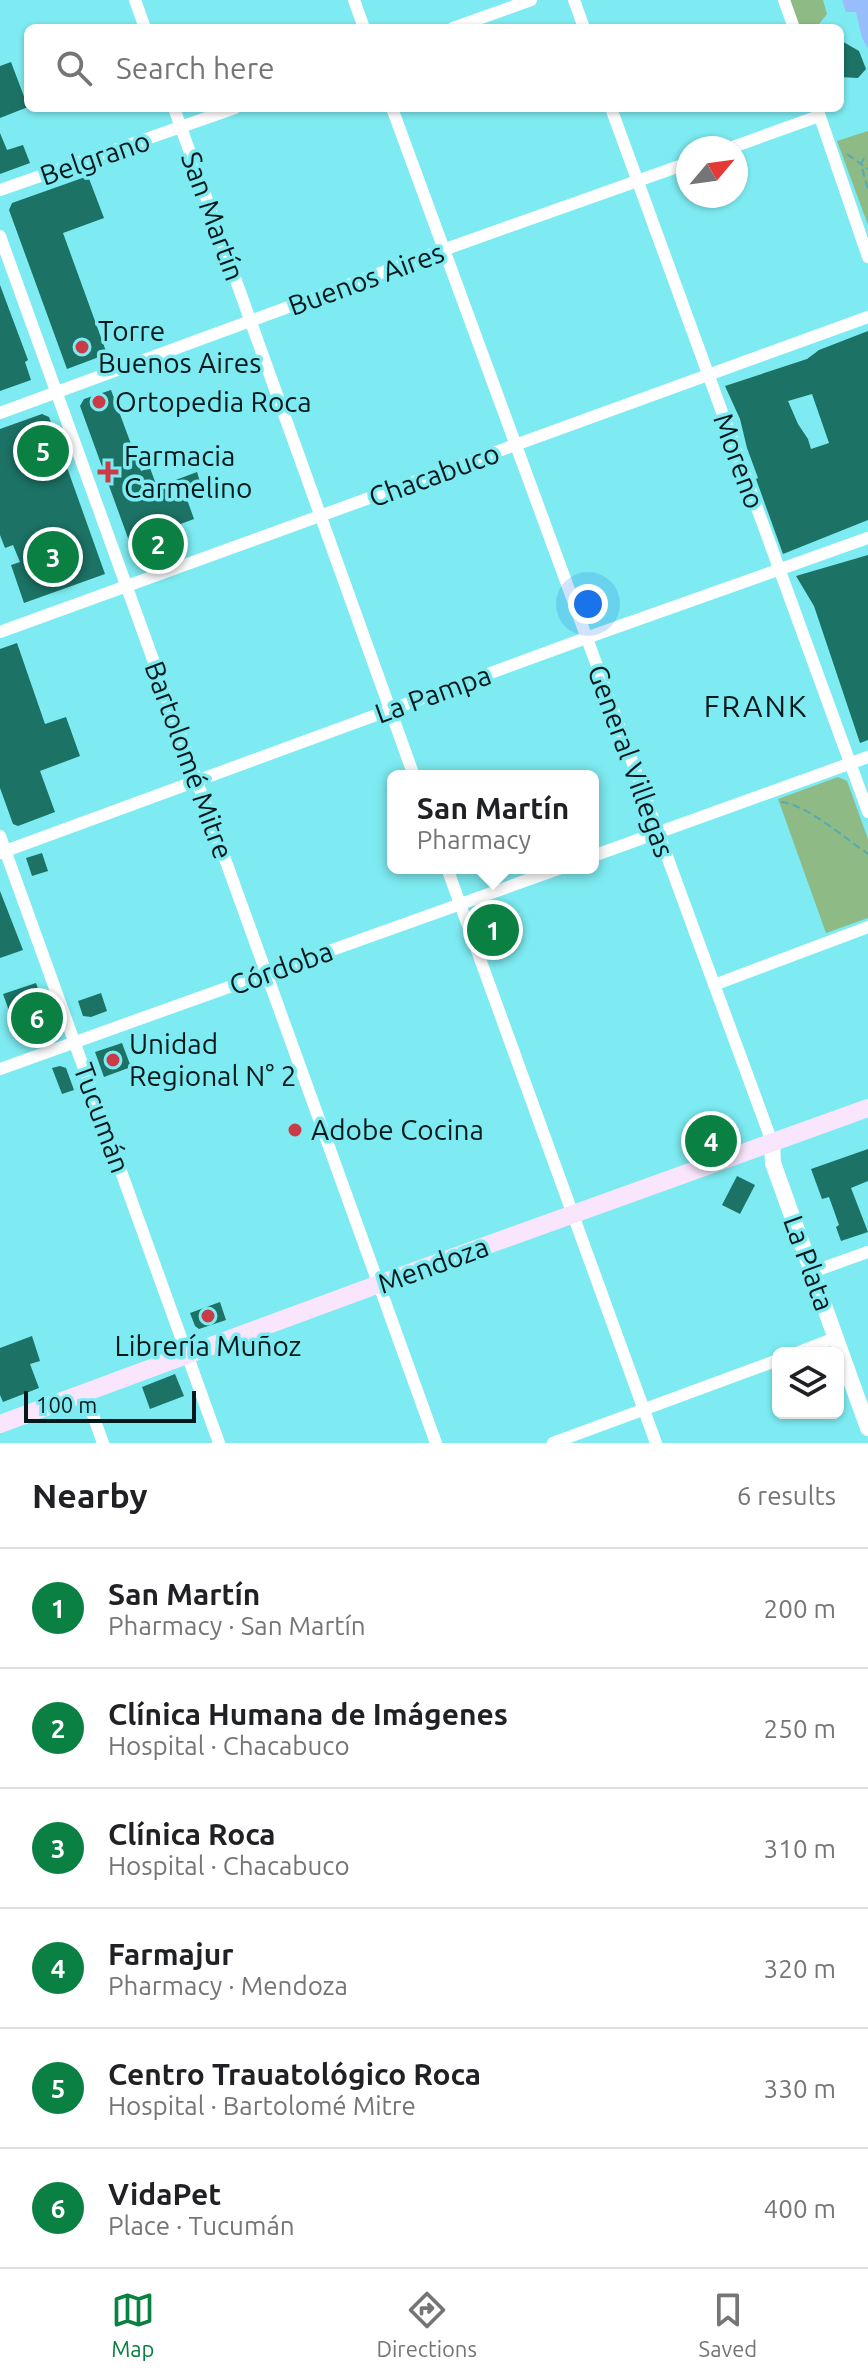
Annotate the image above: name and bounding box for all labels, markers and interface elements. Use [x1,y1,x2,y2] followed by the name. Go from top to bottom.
[24,24,844,112] search box
[52,46,96,90] icon: search
[116,51,275,85] text: Search here
[36,124,154,191] street label: Belgrano
[676,136,748,208] north arrow
[176,147,251,284] street label: San Martín
[284,236,448,321] street label: Buenos Aires
[98,315,261,378] place label: Torre Buenos Aires
[73,338,91,356] marker: Torre Buenos Aires
[115,386,312,417] place label: Ortopedia Roca
[90,393,108,411] marker: Ortopedia Roca
[708,409,771,513] street label: Moreno
[17,421,69,481] pin: 5
[364,437,503,512] street label: Chacabuco
[124,440,252,503] place label: Farmacia Carmelino
[99,463,117,481] marker: Farmacia Carmelino
[132,514,184,574] pin: 2
[27,527,79,587] pin: 3
[568,584,608,624] your location
[139,657,240,863] street label: Bartolomé Mitre
[371,658,495,729] street label: La Pampa
[582,660,681,861] street label: General Villegas
[704,689,808,723] district label: FRANK
[387,770,599,874] popup
[417,791,569,825] text: San Martín
[417,825,531,854] text: Pharmacy
[467,900,519,960] pin: 1
[225,935,337,1001] street label: Córdoba
[11,988,63,1048] pin: 6
[129,1028,297,1091] place label: Unidad Regional N° 2
[104,1051,122,1069] marker: Unidad Regional N° 2
[68,1059,137,1177] street label: Tucumán
[685,1111,737,1171] pin: 4
[311,1114,484,1145] place label: Adobe Cocina
[286,1121,304,1139] marker: Adobe Cocina
[778,1211,841,1315] street label: La Plata
[373,1230,492,1299] street label: Mendoza
[199,1307,217,1325] marker: Librería Muñoz
[114,1330,302,1361] place label: Librería Muñoz
[772,1347,844,1419] map controls
[772,1347,844,1419] button: layers
[24,1387,196,1423] scale bar
[36,1392,97,1417] text: 100 m
[32,1476,147,1514] text: Nearby
[737,1481,836,1510] text: 6 results
[108,1577,260,1611] text: San Martín
[51,1594,65,1623] text: 1
[764,1594,836,1623] text: 200 m
[108,1611,366,1640] text: Pharmacy · San Martín
[108,1697,508,1731] text: Clínica Humana de Imágenes
[51,1714,65,1743] text: 2
[764,1714,836,1743] text: 250 m
[108,1731,350,1760] text: Hospital · Chacabuco
[108,1817,276,1851] text: Clínica Roca
[51,1834,65,1863] text: 3
[764,1834,836,1863] text: 310 m
[108,1851,350,1880] text: Hospital · Chacabuco
[108,1937,234,1971] text: Farmajur
[51,1954,65,1983] text: 4
[764,1954,836,1983] text: 320 m
[108,1971,348,2000] text: Pharmacy · Mendoza
[108,2057,481,2091] text: Centro Trauatológico Roca
[51,2074,65,2103] text: 5
[764,2074,836,2103] text: 330 m
[108,2091,416,2120] text: Hospital · Bartolomé Mitre
[108,2177,221,2211] text: VidaPet
[51,2194,65,2223] text: 6
[764,2194,836,2223] text: 400 m
[108,2211,295,2240] text: Place · Tucumán
[111,2288,155,2361] tab: Map
[376,2288,477,2361] tab: Directions
[699,2288,757,2361] tab: Saved

